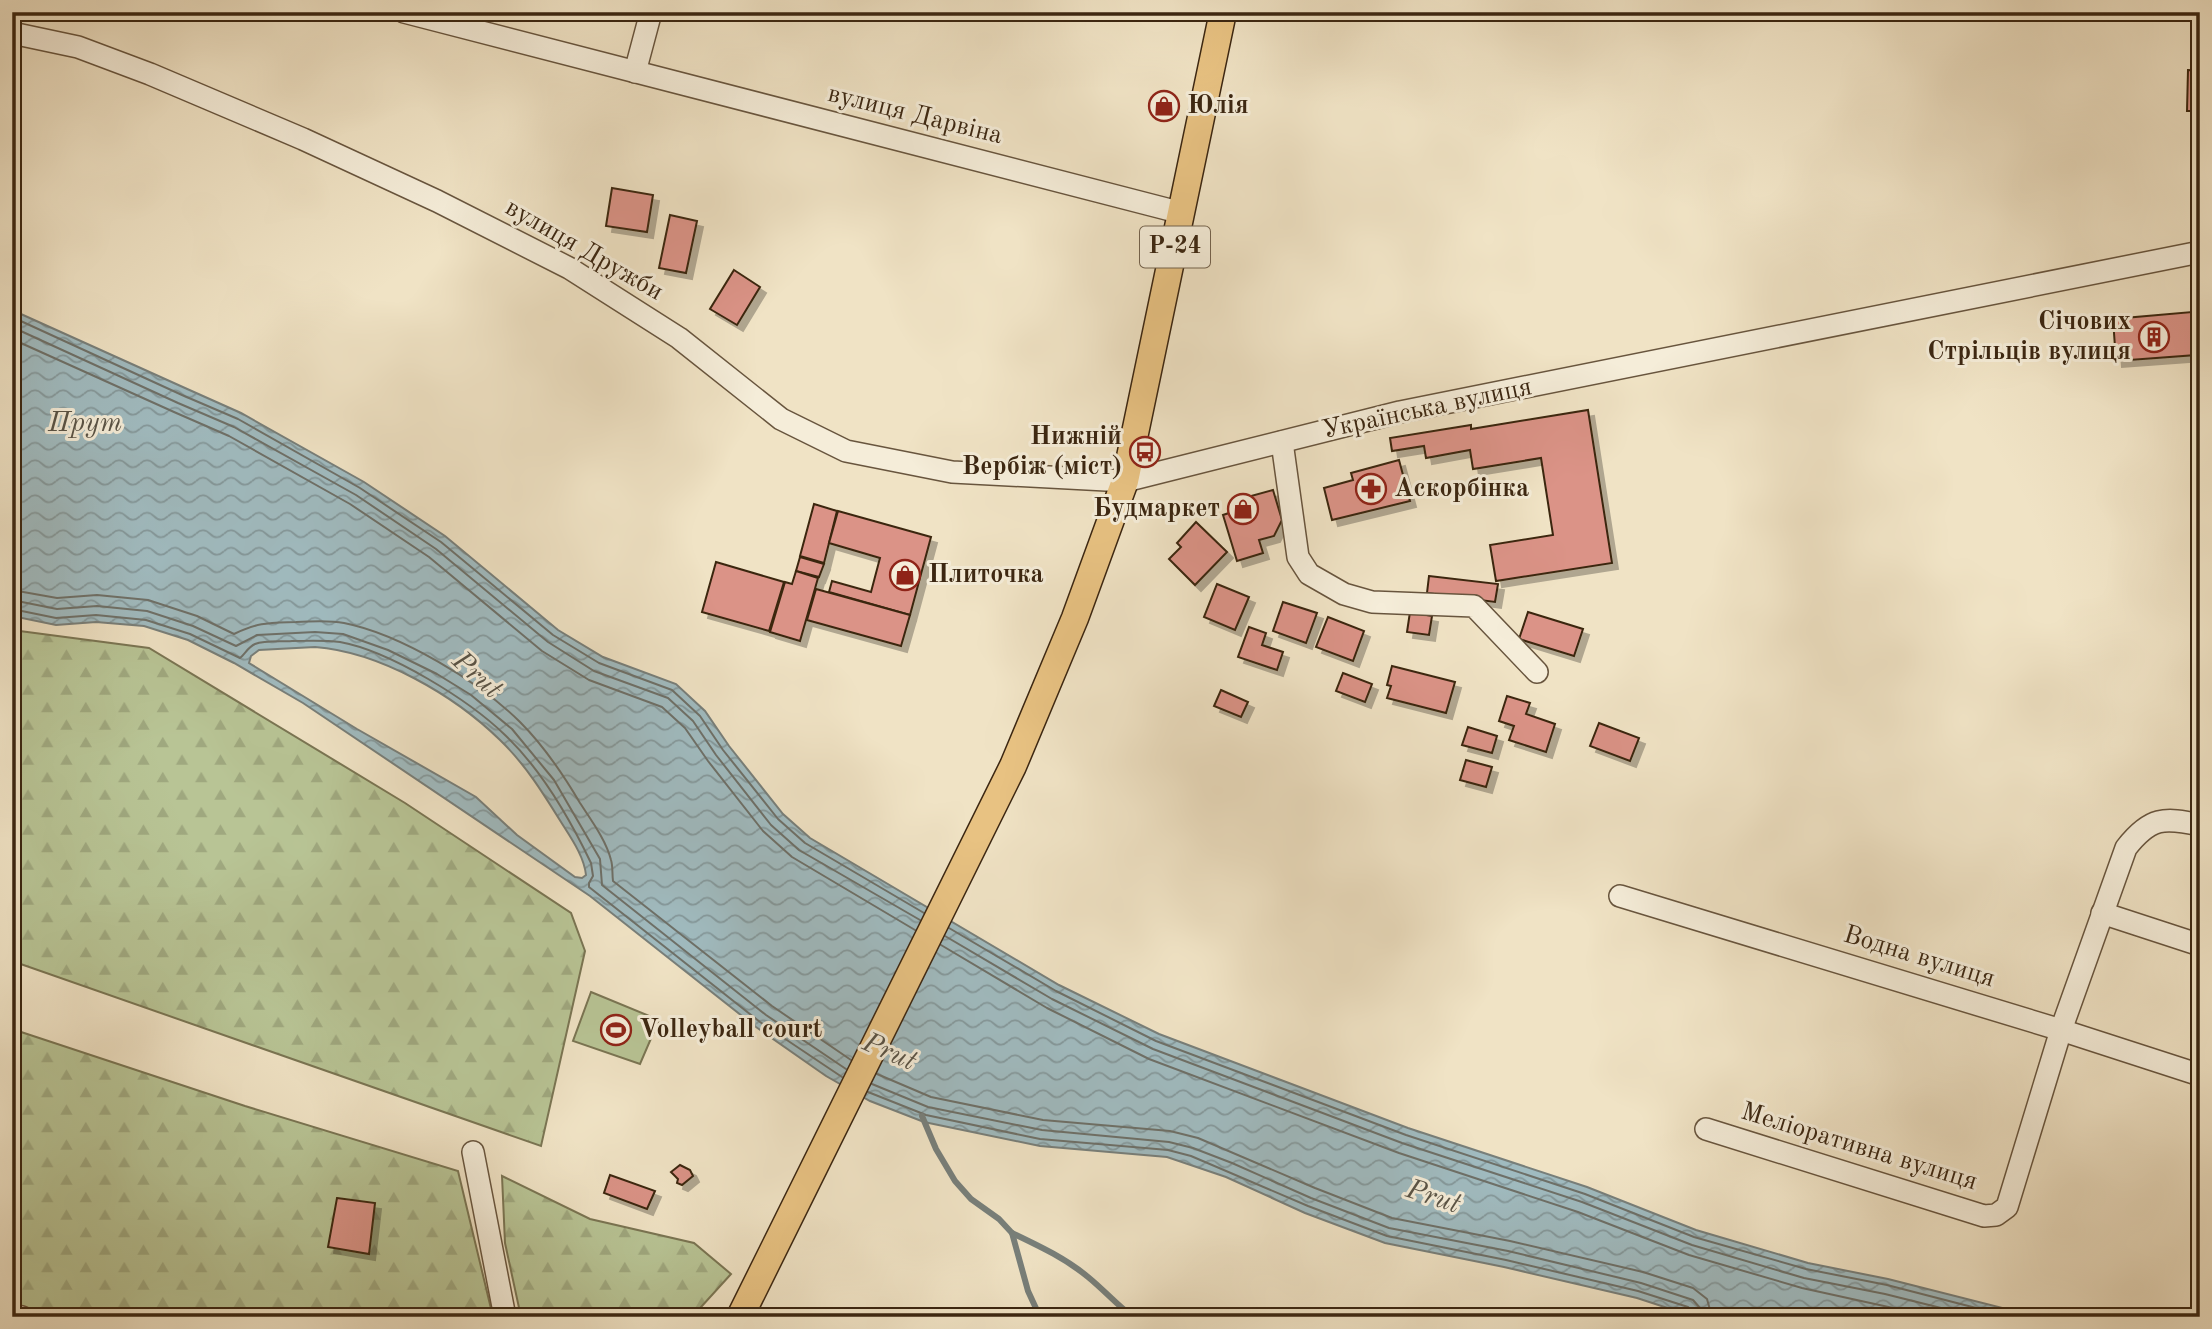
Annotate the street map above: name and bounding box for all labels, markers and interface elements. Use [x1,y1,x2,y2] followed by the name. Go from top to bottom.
[825,81,1005,149] street label: вулиця Дарвіна
[1147,89,1181,123] shop icon: Юлія
[1187,93,1249,119] place label: Юлія
[501,194,667,306] street label: вулиця Дружби
[1140,226,1210,268] road number: Р-24
[1927,309,2131,365] place label: Січових Стрільців вулиця
[2137,320,2171,354] building icon: Січових Стрільців вулиця
[1320,374,1534,444] street label: Українська вулиця
[47,410,122,438] water label: Прут
[962,424,1122,480] place label: Нижній Вербіж (міст)
[1128,435,1162,469] bus stop icon: Нижній Вербіж (міст)
[1354,472,1388,506] pharmacy icon: Аскорбінка
[1394,476,1529,502] place label: Аскорбінка
[1226,492,1260,526] shop icon: Будмаркет
[1093,496,1220,522] place label: Будмаркет
[888,558,922,592] shop icon: Плиточка
[928,562,1044,588] place label: Плиточка
[445,646,507,706] water label: Prut
[1840,922,1998,992] street label: Водна вулиця
[599,1013,633,1047] sports icon: Volleyball court
[639,1017,822,1043] place label: Volleyball court
[857,1029,921,1077] water label: Prut
[1738,1099,1980,1195] street label: Меліоративна вулиця
[1401,1176,1465,1220] water label: Prut

